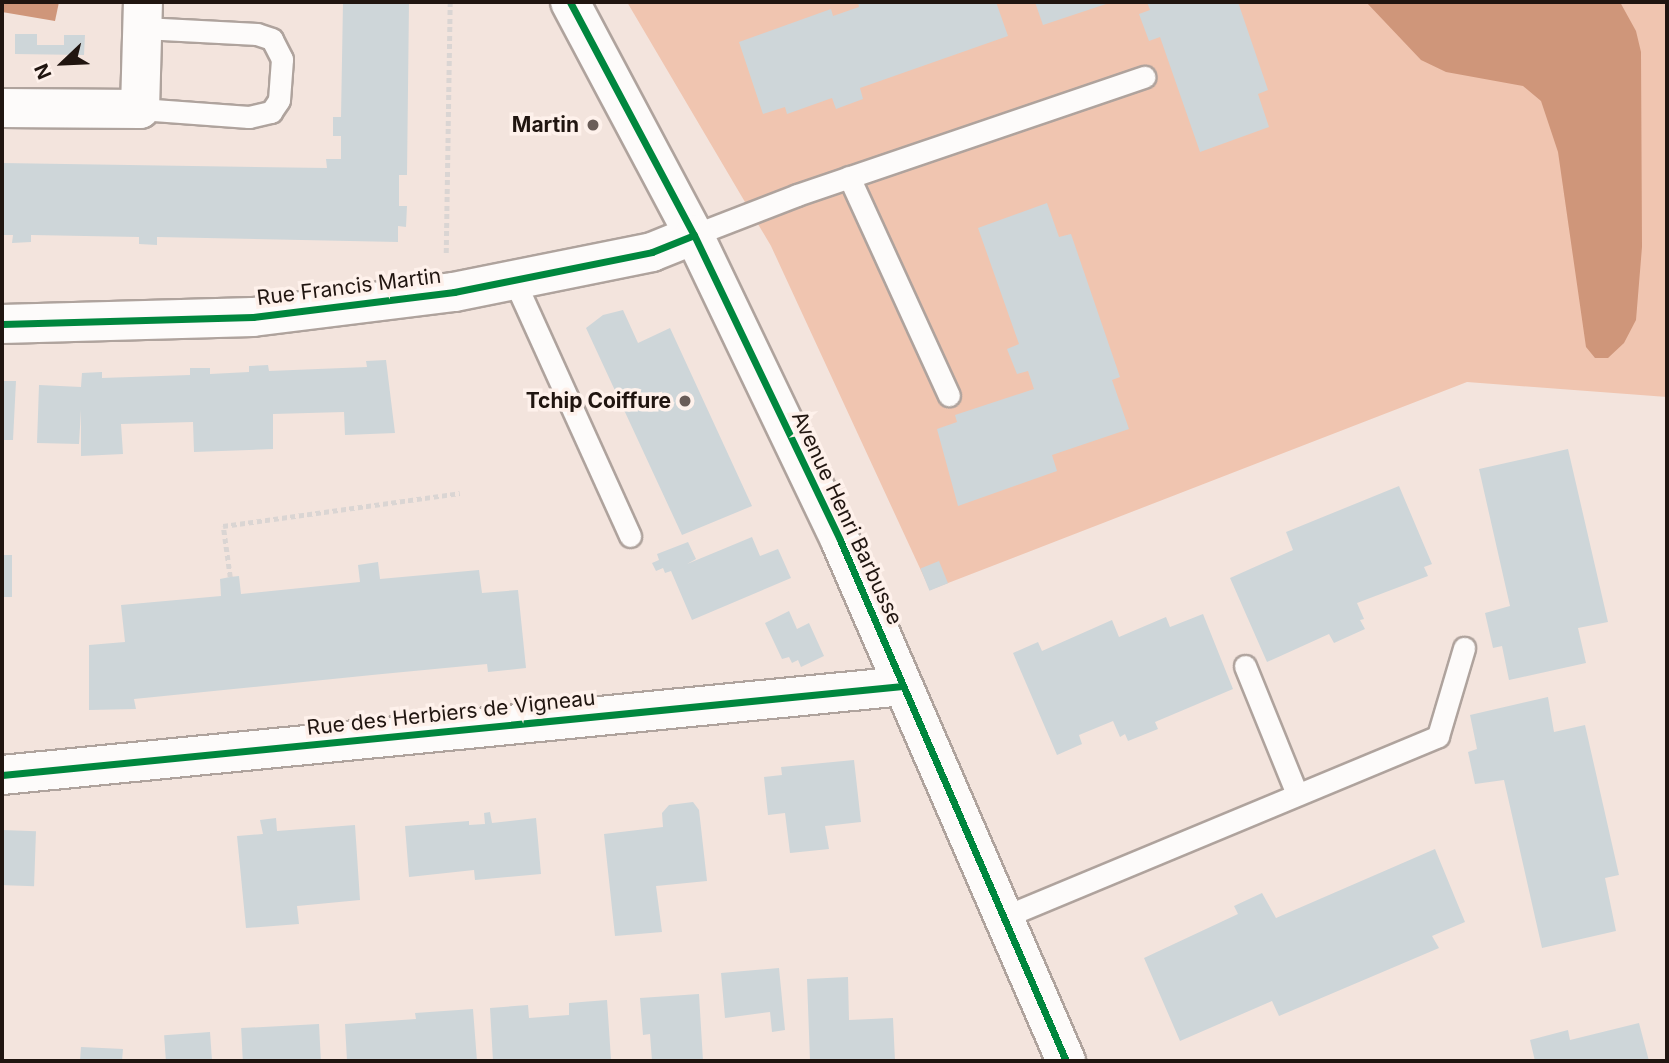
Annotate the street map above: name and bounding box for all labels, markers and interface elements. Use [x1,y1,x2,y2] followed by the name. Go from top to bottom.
[28,28,98,98] north arrow
[30,60,57,83] text: N
[512,112,579,138] place label: Martin
[585,117,601,133] marker: Martin
[255,263,443,311] street label: Rue Francis Martin
[526,388,671,414] place label: Tchip Coiffure
[677,393,693,409] marker: Tchip Coiffure
[786,407,908,629] street label: Avenue Henri Barbusse
[306,685,596,741] street label: Rue des Herbiers de Vigneau

